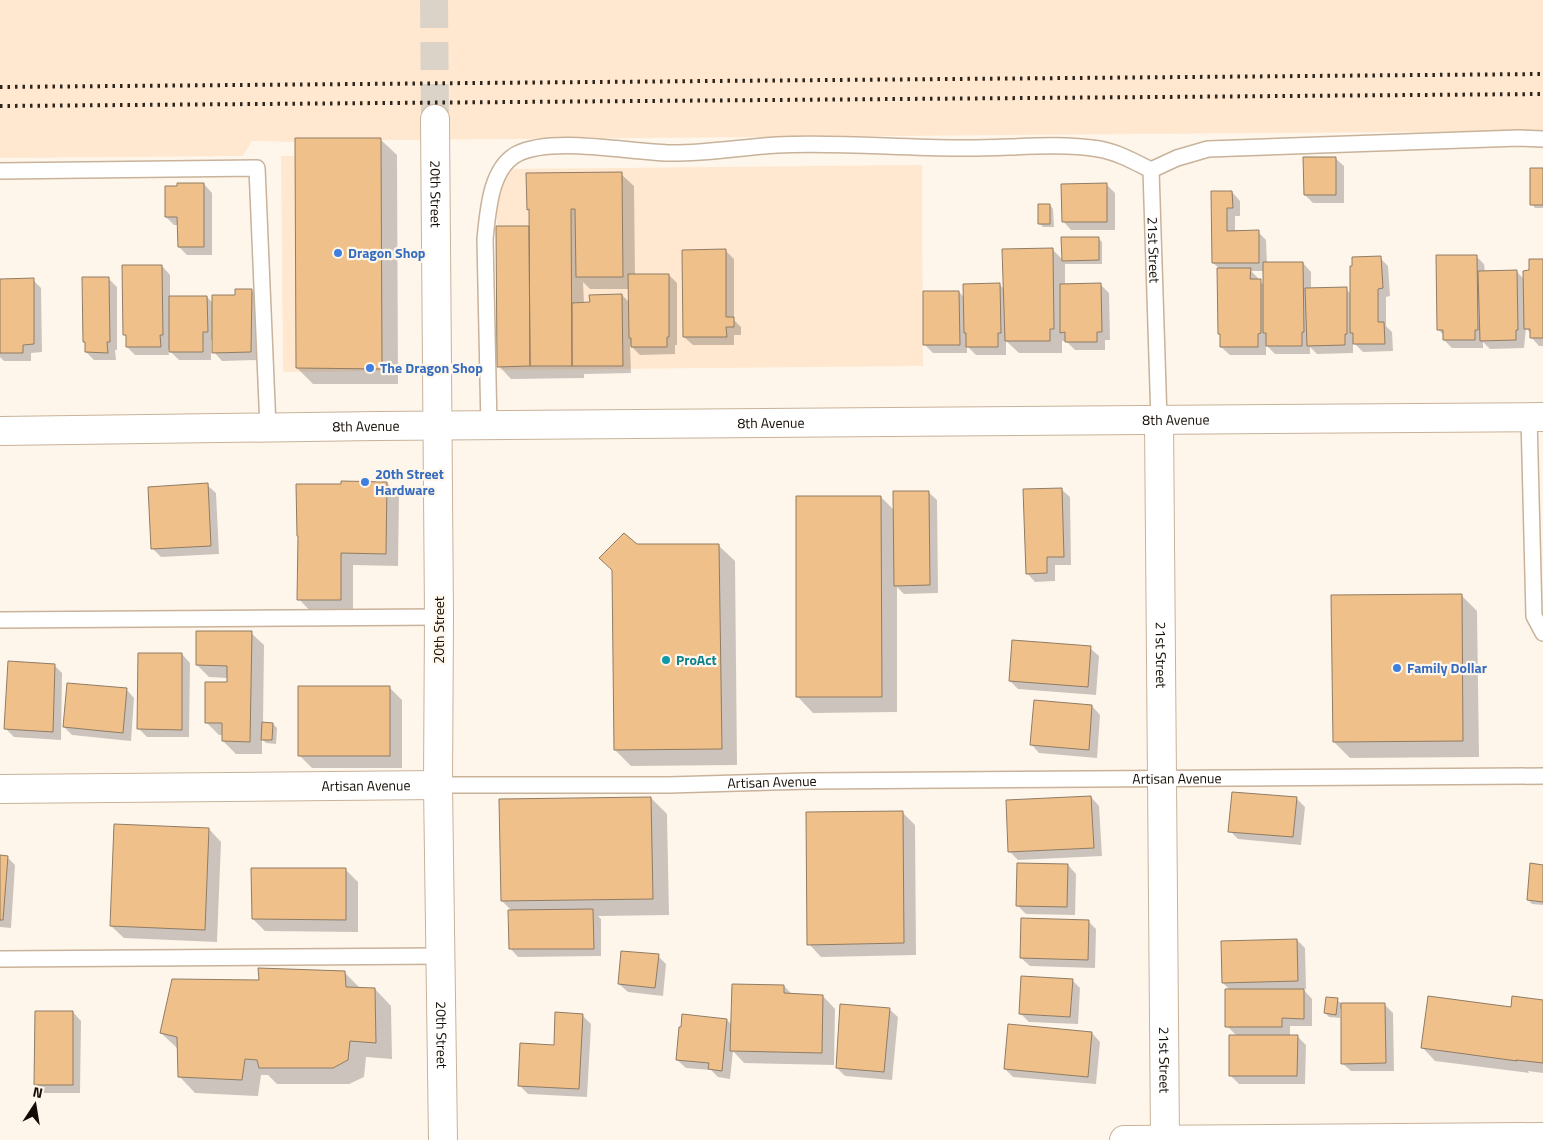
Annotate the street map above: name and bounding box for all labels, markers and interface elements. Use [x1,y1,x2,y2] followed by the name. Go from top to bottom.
[425,160,447,228] street label: 20th Street
[1143,216,1166,284] street label: 21st Street
[348,242,426,263] place label: Dragon Shop
[332,247,344,259] marker: Dragon Shop
[380,357,483,378] place label: The Dragon Shop
[364,362,376,374] marker: The Dragon Shop
[1142,409,1210,430] street label: 8th Avenue
[737,412,805,433] street label: 8th Avenue
[332,415,400,437] street label: 8th Avenue
[375,463,444,500] place label: 20th Street Hardware
[359,476,371,488] marker: 20th Street Hardware
[428,596,449,664] street label: 20th Street
[1151,622,1172,688] street label: 21st Street
[676,649,717,670] place label: ProAct
[660,654,672,666] marker: ProAct
[1407,657,1487,678] place label: Family Dollar
[1391,662,1403,674] marker: Family Dollar
[1132,767,1222,789] street label: Artisan Avenue
[727,770,817,793] street label: Artisan Avenue
[321,774,411,796] street label: Artisan Avenue
[431,1001,453,1069] street label: 20th Street
[1154,1027,1176,1093] street label: 21st Street
[10,1080,60,1130] north arrow
[31,1081,45,1103] text: N

